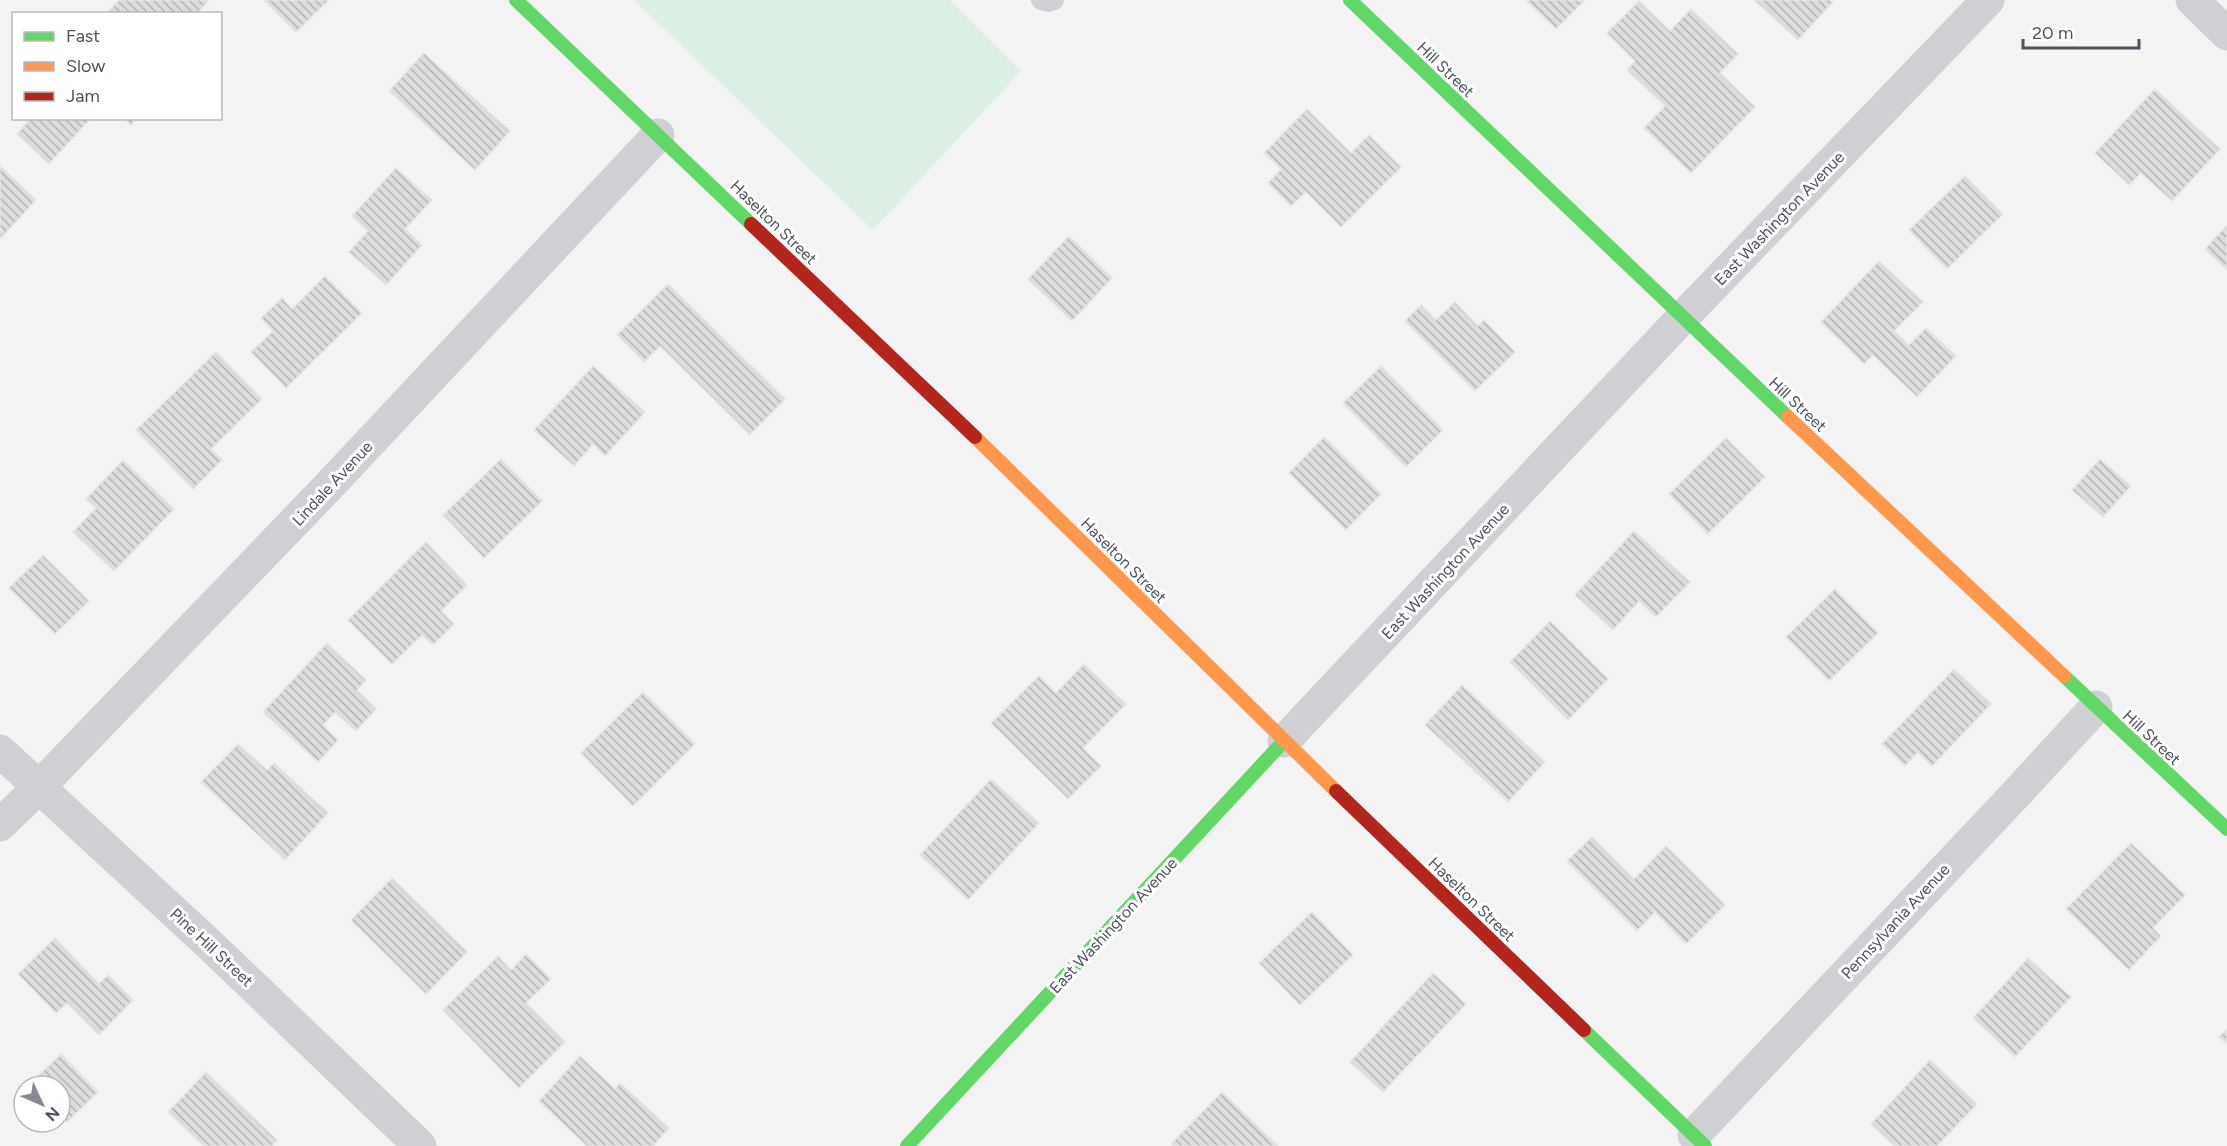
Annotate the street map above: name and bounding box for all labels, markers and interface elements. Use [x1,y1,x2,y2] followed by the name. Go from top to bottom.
[12,12,222,120] legend
[2023,12,2138,50] scale bar
[2032,22,2073,44] text: 20 m
[66,25,100,47] text: Fast
[1413,38,1478,101] street label: Hill Street
[66,55,105,77] text: Slow
[66,85,100,107] text: Jam
[1710,147,1848,289] street label: East Washington Avenue
[726,176,821,268] street label: Haselton Street
[1765,373,1830,436] street label: Hill Street
[288,437,377,530] street label: Lindale Avenue
[1377,499,1513,643] street label: East Washington Avenue
[1077,514,1170,607] street label: Haselton Street
[2119,706,2184,769] street label: Hill Street
[1045,853,1181,997] street label: East Washington Avenue
[1424,853,1519,945] street label: Haselton Street
[1837,860,1954,983] street label: Pennsylvania Avenue
[166,904,257,991] street label: Pine Hill Street
[12,1074,72,1134] north arrow
[41,1103,64,1125] text: N

